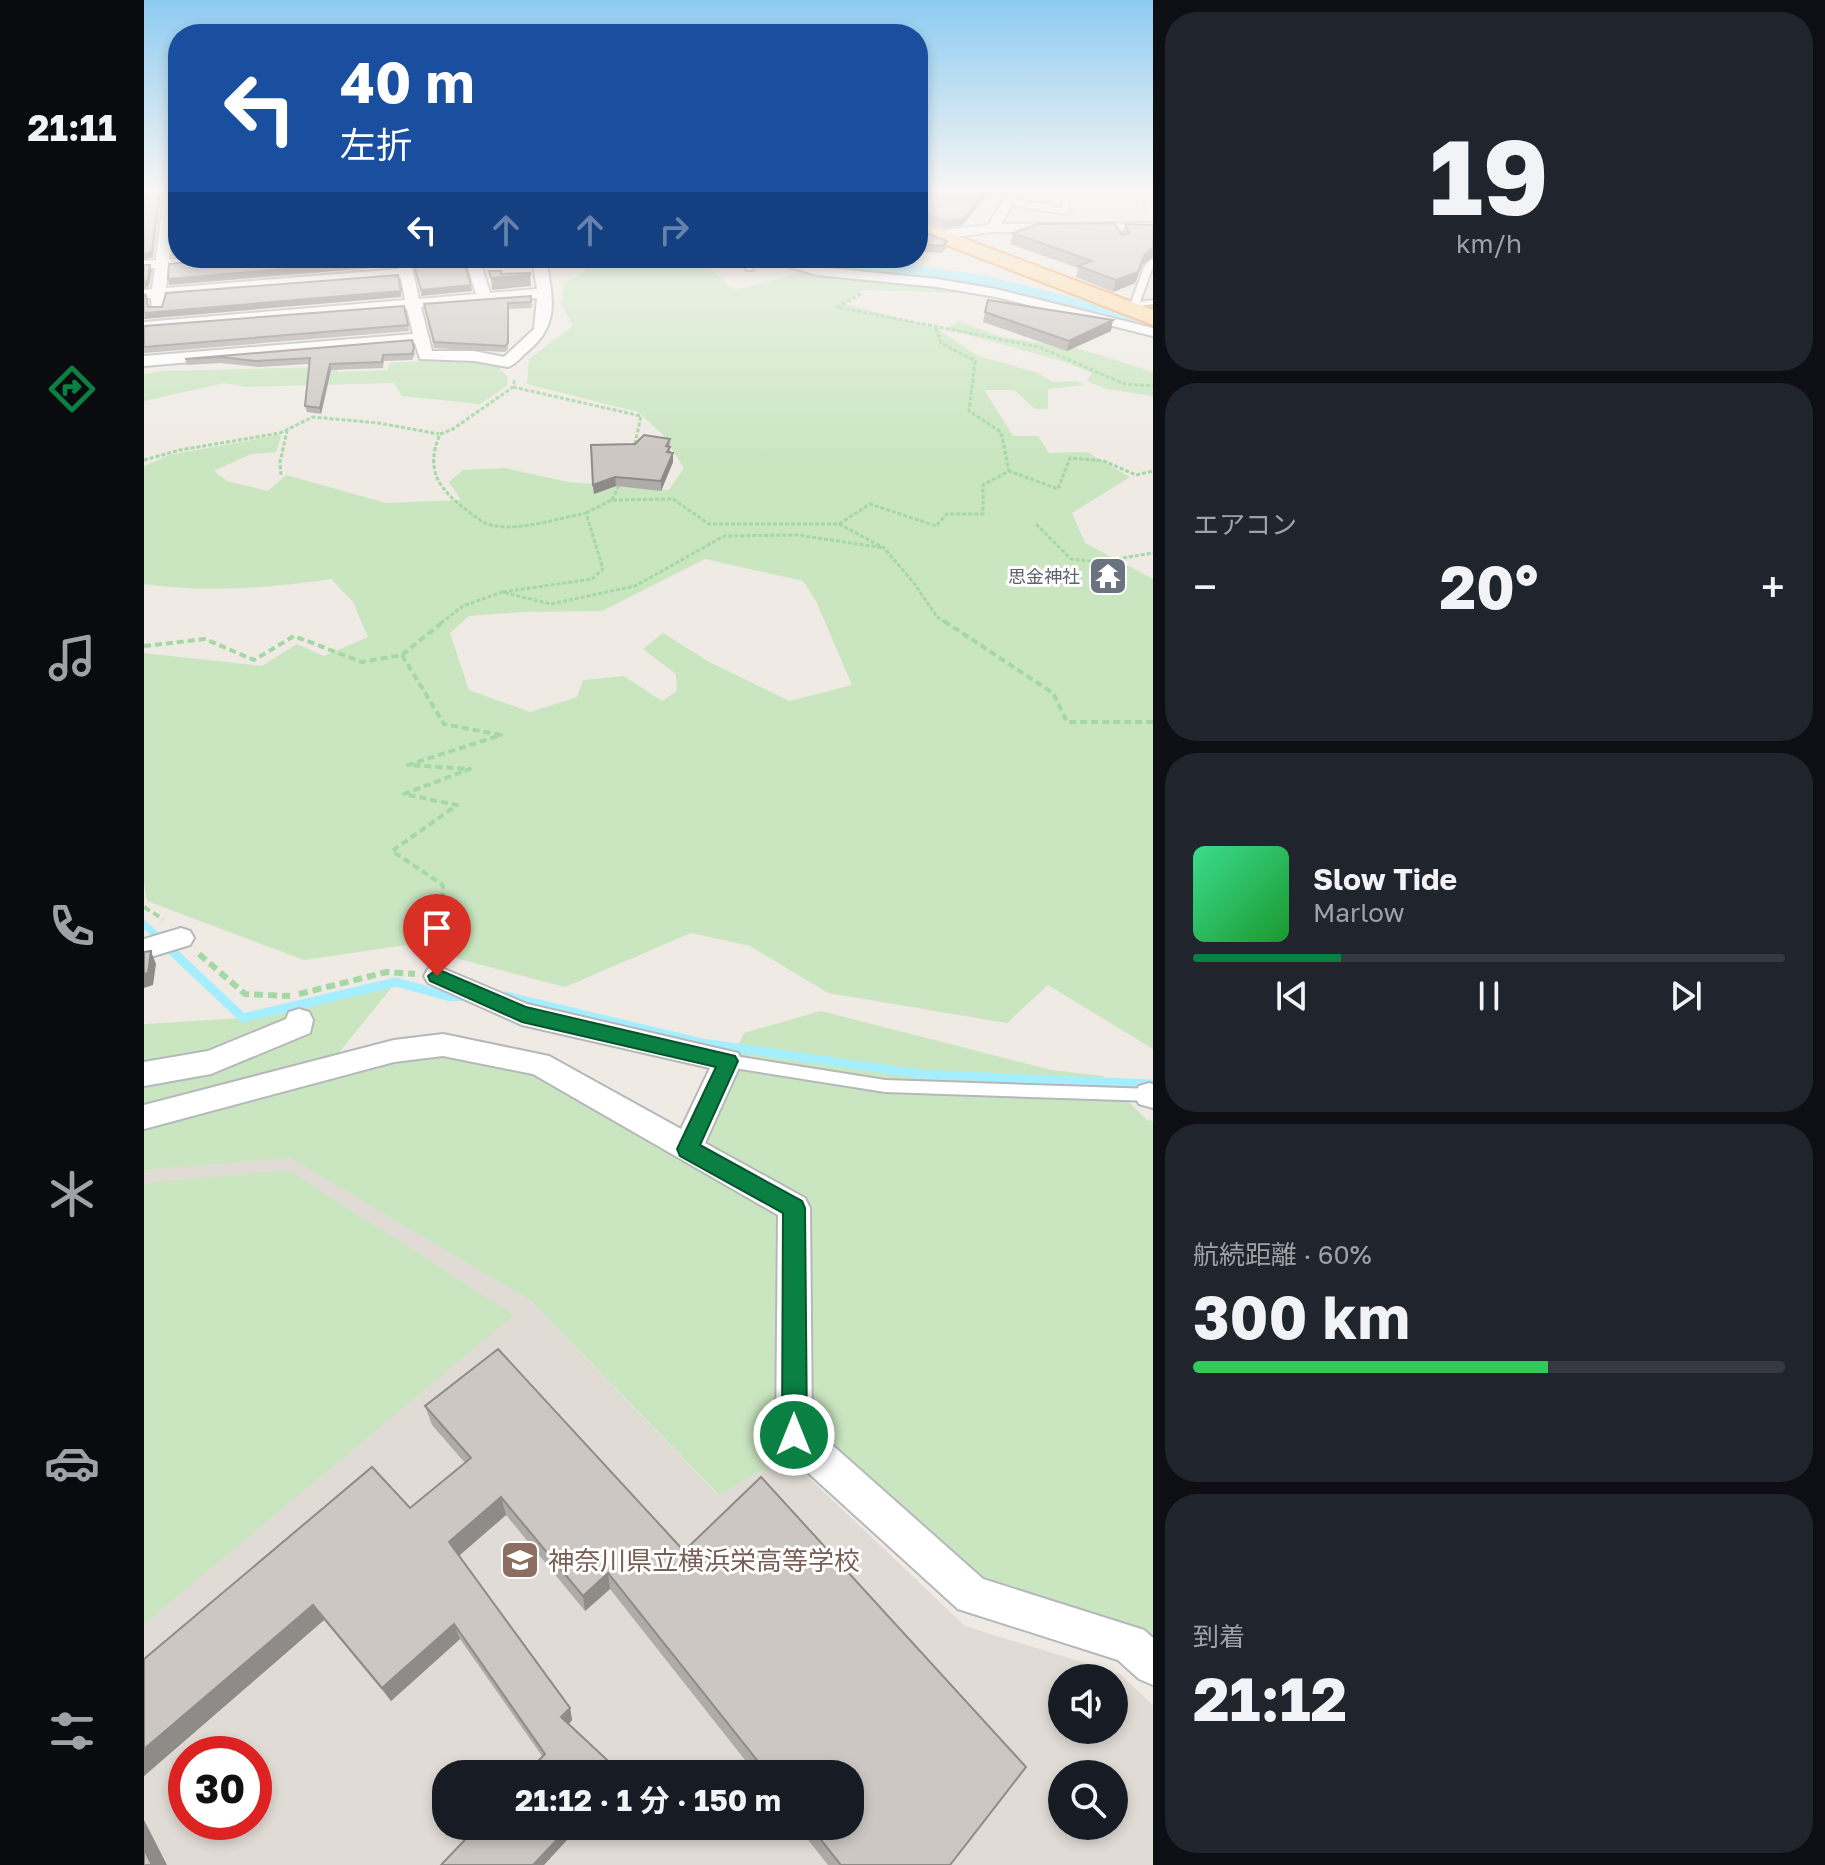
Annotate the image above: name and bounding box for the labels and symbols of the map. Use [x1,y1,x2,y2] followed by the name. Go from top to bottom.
[1087,555,1129,597] temple icon: 思金神社
[1008,565,1080,587] place label: 思金神社
[403,894,471,976] pin
[752,1393,836,1477] position arrow
[499,1539,541,1581] school or university icon: 神奈川県立横浜栄高等学校
[548,1545,860,1576] place label: 神奈川県立横浜栄高等学校
[168,1736,272,1840] speed limit sign: 30

